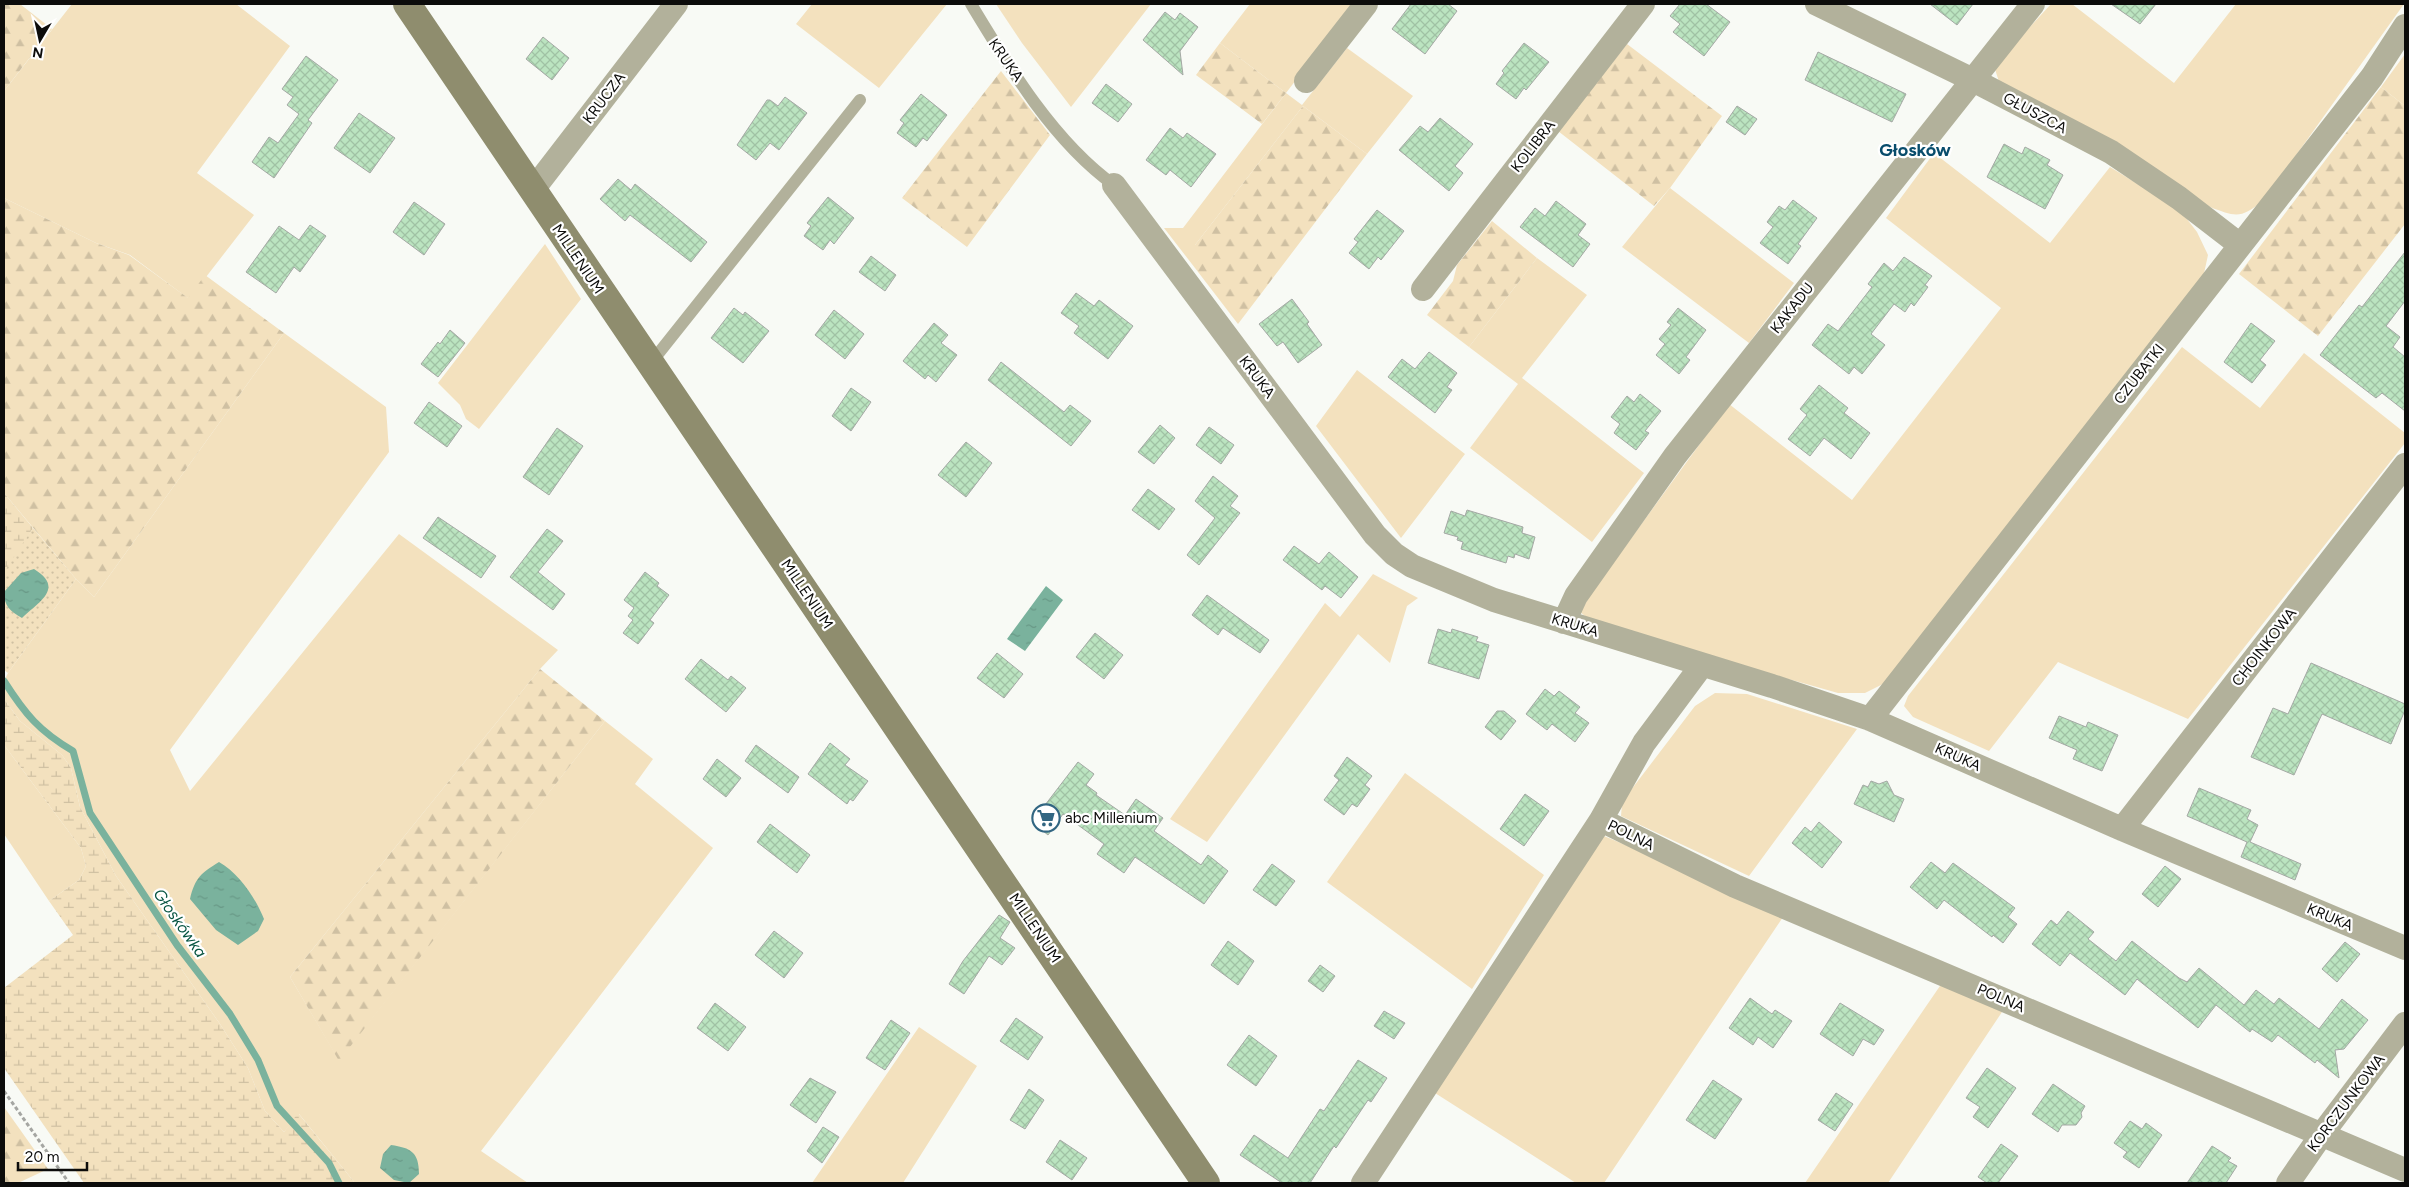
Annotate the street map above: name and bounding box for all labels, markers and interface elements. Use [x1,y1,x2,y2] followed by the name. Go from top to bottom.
[15,15,65,65] north arrow
[985,35,1027,85] street label: KRUKA
[31,43,45,62] text: N
[579,69,629,127] street label: KRUCZA
[2000,89,2070,137] street label: GŁUSZCA
[1507,116,1559,176] street label: KOLIBRA
[1879,139,1951,161] district label: Głosków
[548,221,608,297] street label: MILLENIUM
[1767,279,1817,337] street label: KAKADU
[2110,340,2168,408] street label: CZUBATKI
[1235,352,1279,402] street label: KRUKA
[777,556,837,632] street label: MILLENIUM
[2228,604,2300,690] street label: CHOINKOWA
[1549,609,1601,641] street label: KRUKA
[1932,739,1984,775] street label: KRUKA
[1031,803,1061,833] supermarket icon: abc Millenium
[1065,809,1157,827] place label: abc Millenium
[1605,816,1657,854] street label: POLNA
[149,885,211,961] water label: Głoskówka
[1005,890,1065,966] street label: MILLENIUM
[2304,899,2356,935] street label: KRUKA
[1975,980,2027,1016] street label: POLNA
[2303,1051,2389,1155] street label: KORCZUNKOWA
[18,1140,86,1172] scale bar
[25,1148,59,1166] text: 20 m

